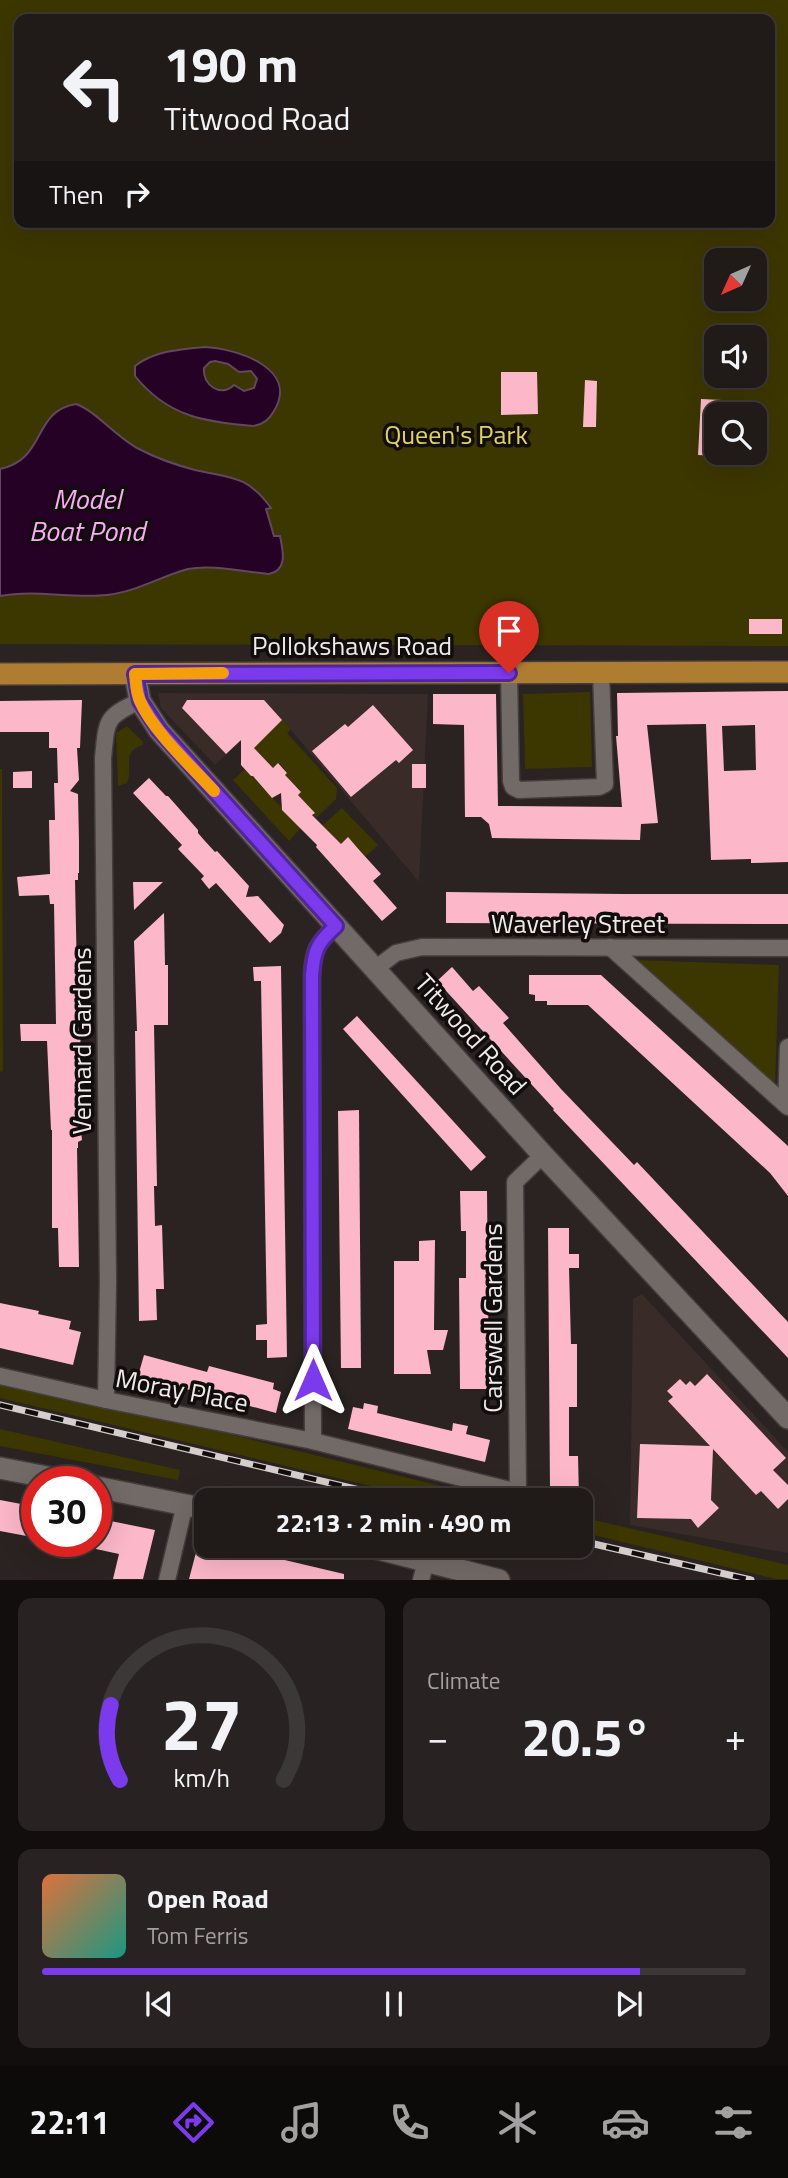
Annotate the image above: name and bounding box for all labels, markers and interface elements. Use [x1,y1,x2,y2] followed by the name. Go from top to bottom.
[164,26,298,101] text: 190 m
[49,42,140,133] icon: left
[164,94,350,142] text: Titwood Road
[49,175,104,214] text: Then
[118,175,156,213] icon: right
[704,248,766,312] north arrow
[704,248,767,465] map controls
[704,325,767,388] button: sound
[704,402,767,465] button: search
[384,415,528,454] park label: Queen's Park
[29,477,148,552] water label: Model Boat Pond
[479,601,539,673] pin
[490,612,528,650] icon: arrive
[252,626,452,665] street label: Pollokshaws Road
[491,904,665,943] street label: Waverley Street
[62,947,101,1135] street label: Vennard Gardens
[406,965,536,1103] street label: Titwood Road
[473,1223,512,1413] street label: Carswell Gardens
[276,1343,350,1417] position arrow
[112,1358,252,1422] street label: Moray Place
[21,1466,112,1557] speed limit sign: 30
[276,1503,511,1542] text: 22:13 · 2 min · 490 m
[427,1663,500,1698] text: Climate
[161,1669,242,1779] text: 27
[522,1697,651,1776] text: 20.5°
[427,1708,448,1766] text: −
[725,1708,746,1766] text: +
[173,1759,230,1797] text: km/h
[147,1879,269,1918] text: Open Road
[147,1918,248,1953] text: Tom Ferris
[140,1985,178,2023] icon: previous
[375,1985,413,2023] icon: pause
[610,1985,648,2023] icon: next
[30,2098,109,2146] text: 22:11
[169,2098,218,2147] icon: directions
[277,2098,326,2147] icon: music
[385,2098,434,2147] icon: phone
[493,2098,542,2147] icon: climate
[601,2098,650,2147] icon: car
[709,2098,758,2147] icon: filters

